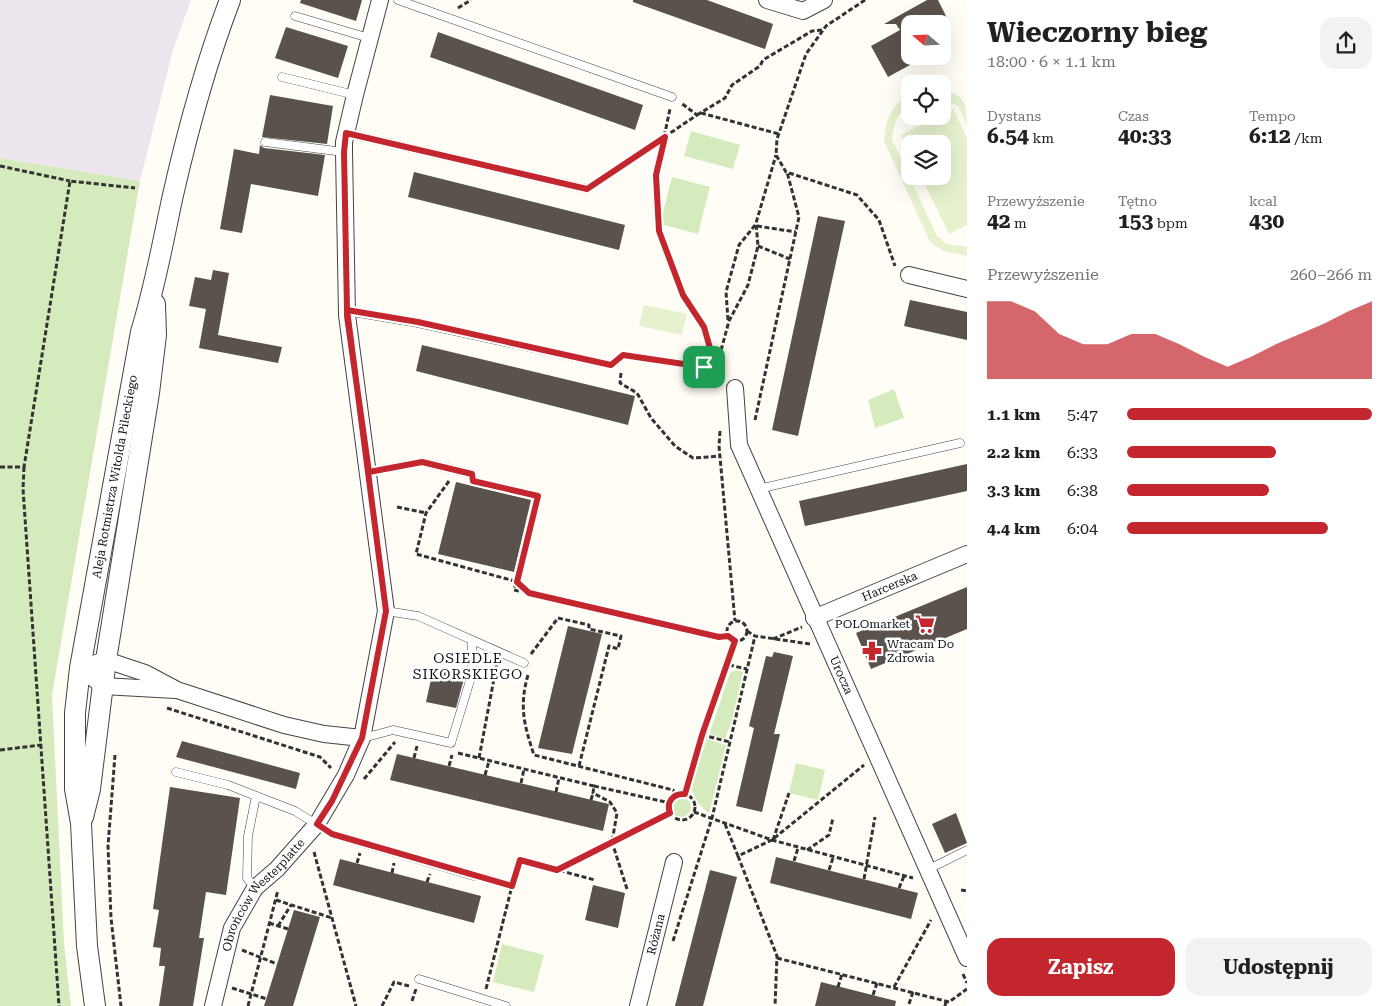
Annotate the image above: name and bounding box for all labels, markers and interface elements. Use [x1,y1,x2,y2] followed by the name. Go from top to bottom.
[901,15,951,65] north arrow
[901,15,951,185] map controls
[987,16,1207,49] text: Wieczorny bieg
[1320,17,1372,69] button: share
[987,52,1116,71] text: 18:00 · 6 × 1.1 km
[901,75,951,125] button: locate
[987,108,1041,124] text: Dystans
[1118,108,1149,124] text: Czas
[1249,108,1296,124] text: Tempo
[987,124,1029,148] text: 6.54
[1118,124,1172,148] text: 40:33
[1249,124,1291,148] text: 6:12
[1029,130,1054,146] text: km
[1291,130,1323,146] text: /km
[901,135,951,185] button: layers
[987,193,1085,209] text: Przewyższenie
[1118,193,1157,209] text: Tętno
[1249,193,1277,209] text: kcal
[987,209,1011,233] text: 42
[1118,209,1153,233] text: 153
[1249,209,1284,233] text: 430
[1011,215,1027,231] text: m
[1153,215,1188,231] text: bpm
[987,265,1099,284] text: Przewyższenie
[1290,265,1372,284] text: 260–266 m
[683,346,725,388] pin
[690,353,718,381] icon: arrive
[89,374,140,579] street label: Aleja Rotmistrza Witolda Pileckiego
[987,405,1040,424] text: 1.1 km
[1067,405,1098,424] text: 5:47
[987,443,1040,462] text: 2.2 km
[1067,443,1098,462] text: 6:33
[987,481,1040,500] text: 3.3 km
[1067,481,1098,500] text: 6:38
[987,519,1040,538] text: 4.4 km
[1067,519,1098,538] text: 6:04
[860,568,920,604] street label: Harcerska
[914,613,936,635] supermarket icon: POLOmarket
[835,617,911,631] place label: POLOmarket
[887,637,954,665] place label: Wracam Do Zdrowia
[861,640,883,662] pharmacy icon: Wracam Do Zdrowia
[413,650,523,682] district label: OSIEDLE SIKORSKIEGO
[827,654,856,697] street label: Urocza
[220,835,308,953] street label: Obrońców Westerplatte
[644,912,668,956] street label: Różana
[987,938,1175,996] button: Zapisz
[1185,938,1372,996] button: Udostępnij

